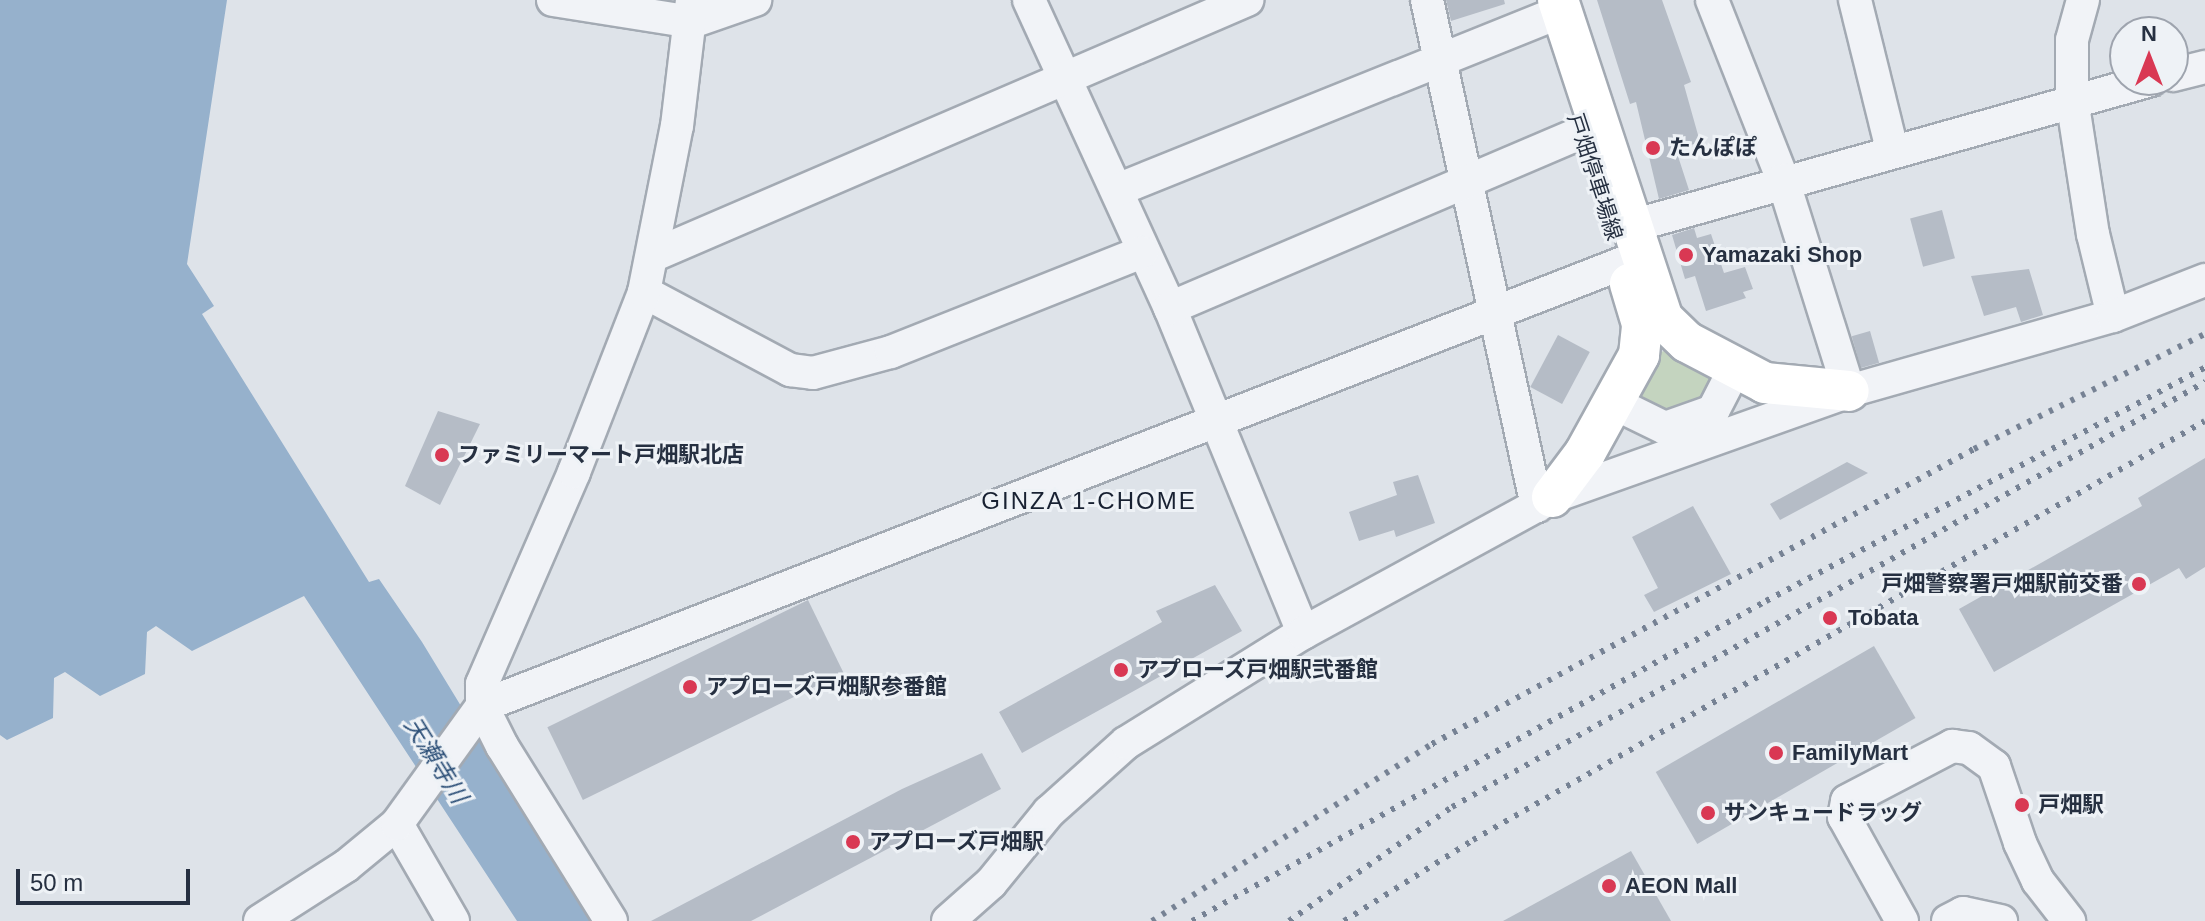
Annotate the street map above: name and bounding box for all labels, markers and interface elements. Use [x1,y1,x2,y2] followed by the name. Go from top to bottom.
[2109,16,2189,96] north arrow
[2141,21,2157,46] text: N
[1562,110,1628,244] street label: 戸畑停車場線
[1669,135,1757,161] place label: たんぽぽ
[1644,139,1662,157] marker: たんぽぽ
[1702,242,1862,268] place label: Yamazaki Shop
[1677,246,1695,264] marker: Yamazaki Shop
[458,442,744,468] place label: ファミリーマート戸畑駅北店
[433,446,451,464] marker: ファミリーマート戸畑駅北店
[981,487,1197,515] district label: GINZA 1-CHOME
[1881,571,2123,597] place label: 戸畑警察署戸畑駅前交番
[2130,575,2148,593] marker: 戸畑警察署戸畑駅前交番
[1848,605,1918,631] place label: Tobata
[1819,607,1841,629] marker: Tobata
[1137,657,1379,683] place label: アプローズ戸畑駅弐番館
[1112,661,1130,679] marker: アプローズ戸畑駅弐番館
[706,674,948,700] place label: アプローズ戸畑駅参番館
[681,678,699,696] marker: アプローズ戸畑駅参番館
[398,712,474,808] water label: 天瀬寺川
[1792,740,1908,766] place label: FamilyMart
[1767,744,1785,762] marker: FamilyMart
[2038,792,2104,818] place label: 戸畑駅
[2013,796,2031,814] marker: 戸畑駅
[1724,800,1922,826] place label: サンキュードラッグ
[1699,804,1717,822] marker: サンキュードラッグ
[869,829,1045,855] place label: アプローズ戸畑駅
[844,833,862,851] marker: アプローズ戸畑駅
[20,853,194,903] scale bar
[30,869,83,896] text: 50 m
[1625,873,1737,899] place label: AEON Mall
[1600,877,1618,895] marker: AEON Mall

